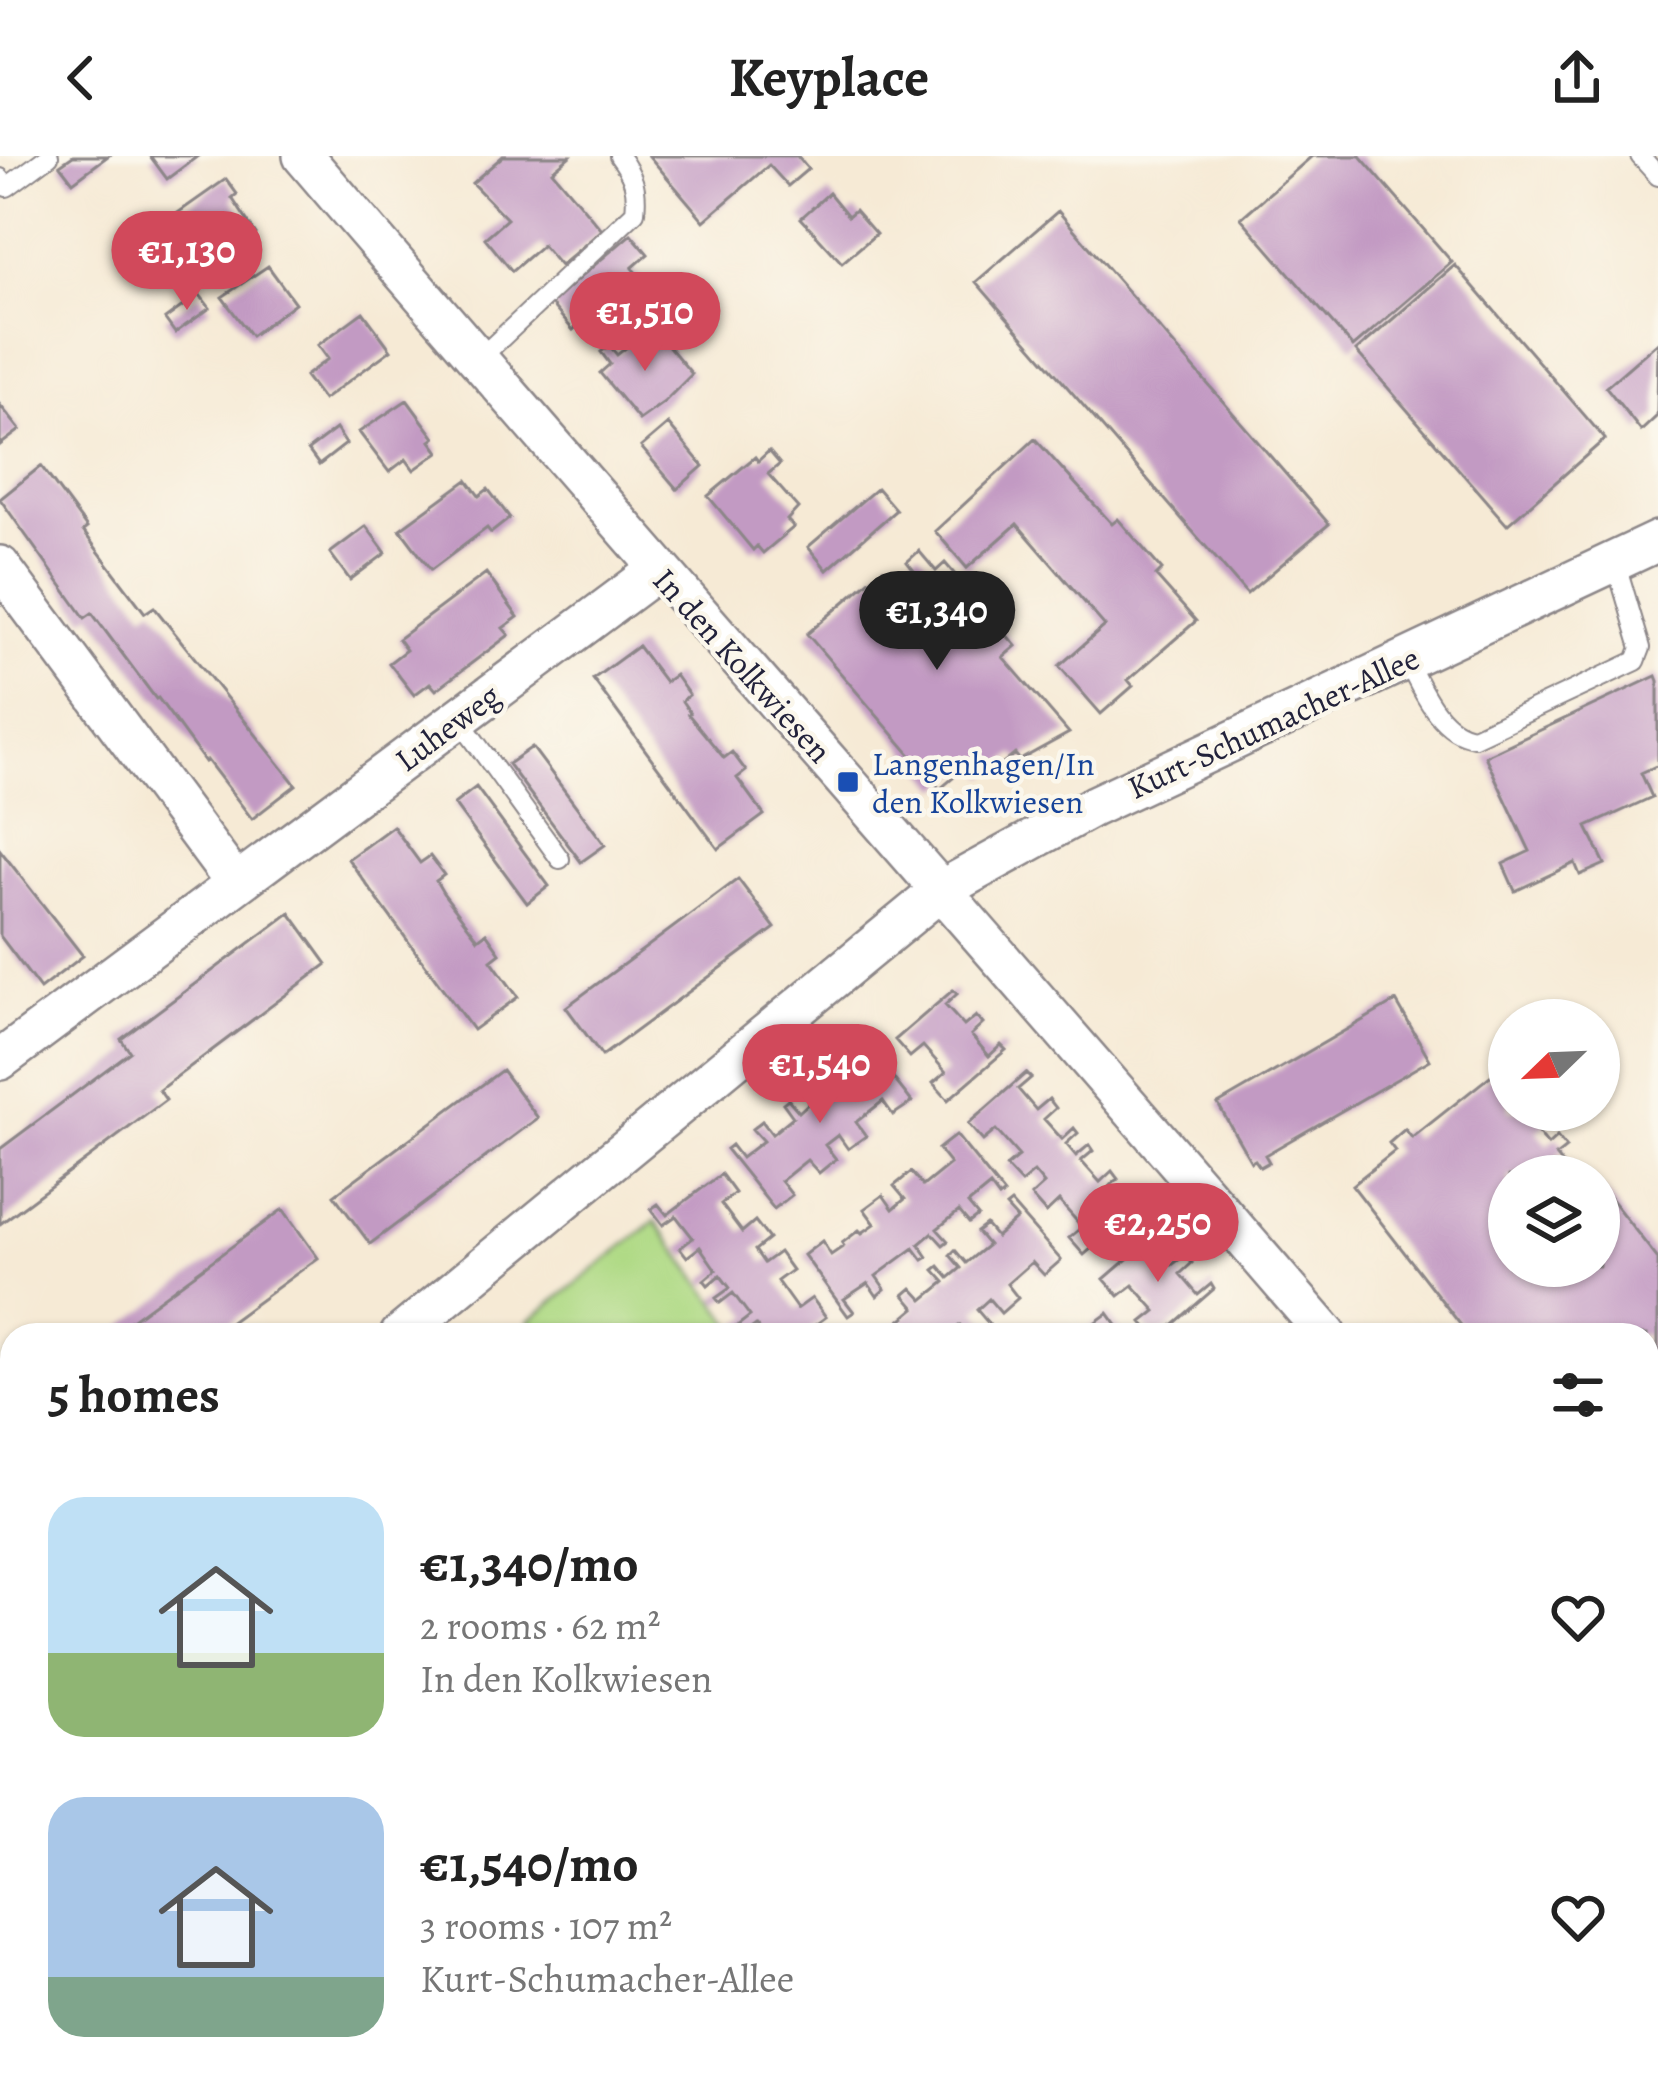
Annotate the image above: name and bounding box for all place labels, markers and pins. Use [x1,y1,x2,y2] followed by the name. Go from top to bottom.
[89,211,285,313] pin: €1,130
[547,272,743,374] pin: €1,510
[839,571,1035,673] pin: €1,340
[872,741,1095,824] place label: Langenhagen/In den Kolkwiesen
[835,769,861,795] marker: Langenhagen/In den Kolkwiesen
[722,1024,918,1126] pin: €1,540
[1060,1183,1256,1285] pin: €2,250

